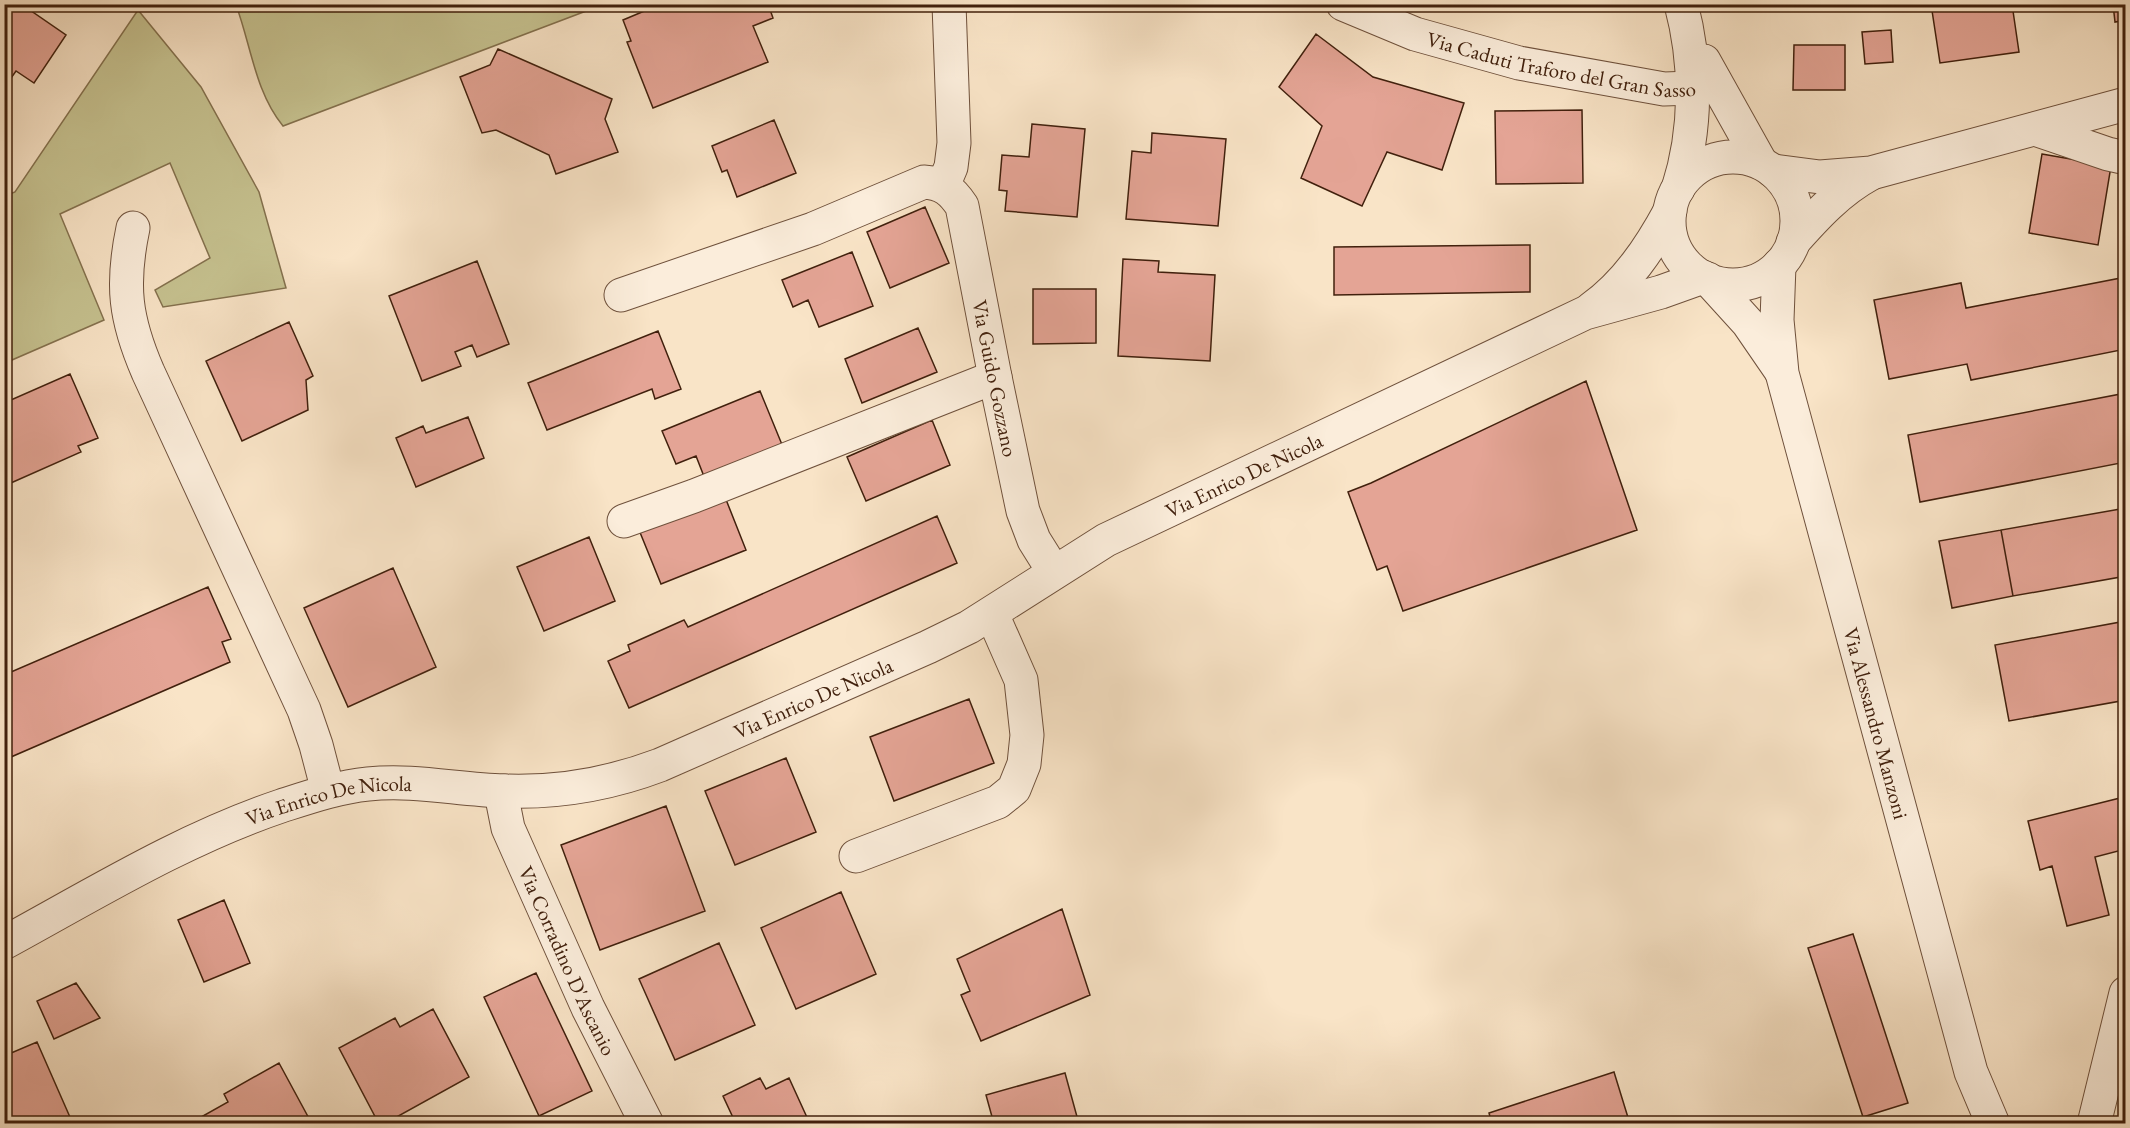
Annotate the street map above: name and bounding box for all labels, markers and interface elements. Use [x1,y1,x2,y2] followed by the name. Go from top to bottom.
[1424,24,1696,103] street label: Via Caduti Traforo del Gran Sasso
[967,297,1025,459] street label: Via Guido Gozzano
[1161,426,1327,524] street label: Via Enrico De Nicola
[1838,624,1915,822] street label: Via Alessandro Manzoni
[729,651,897,745] street label: Via Enrico De Nicola
[241,769,413,831] street label: Via Enrico De Nicola
[513,862,623,1060] street label: Via Corradino D'Ascanio

